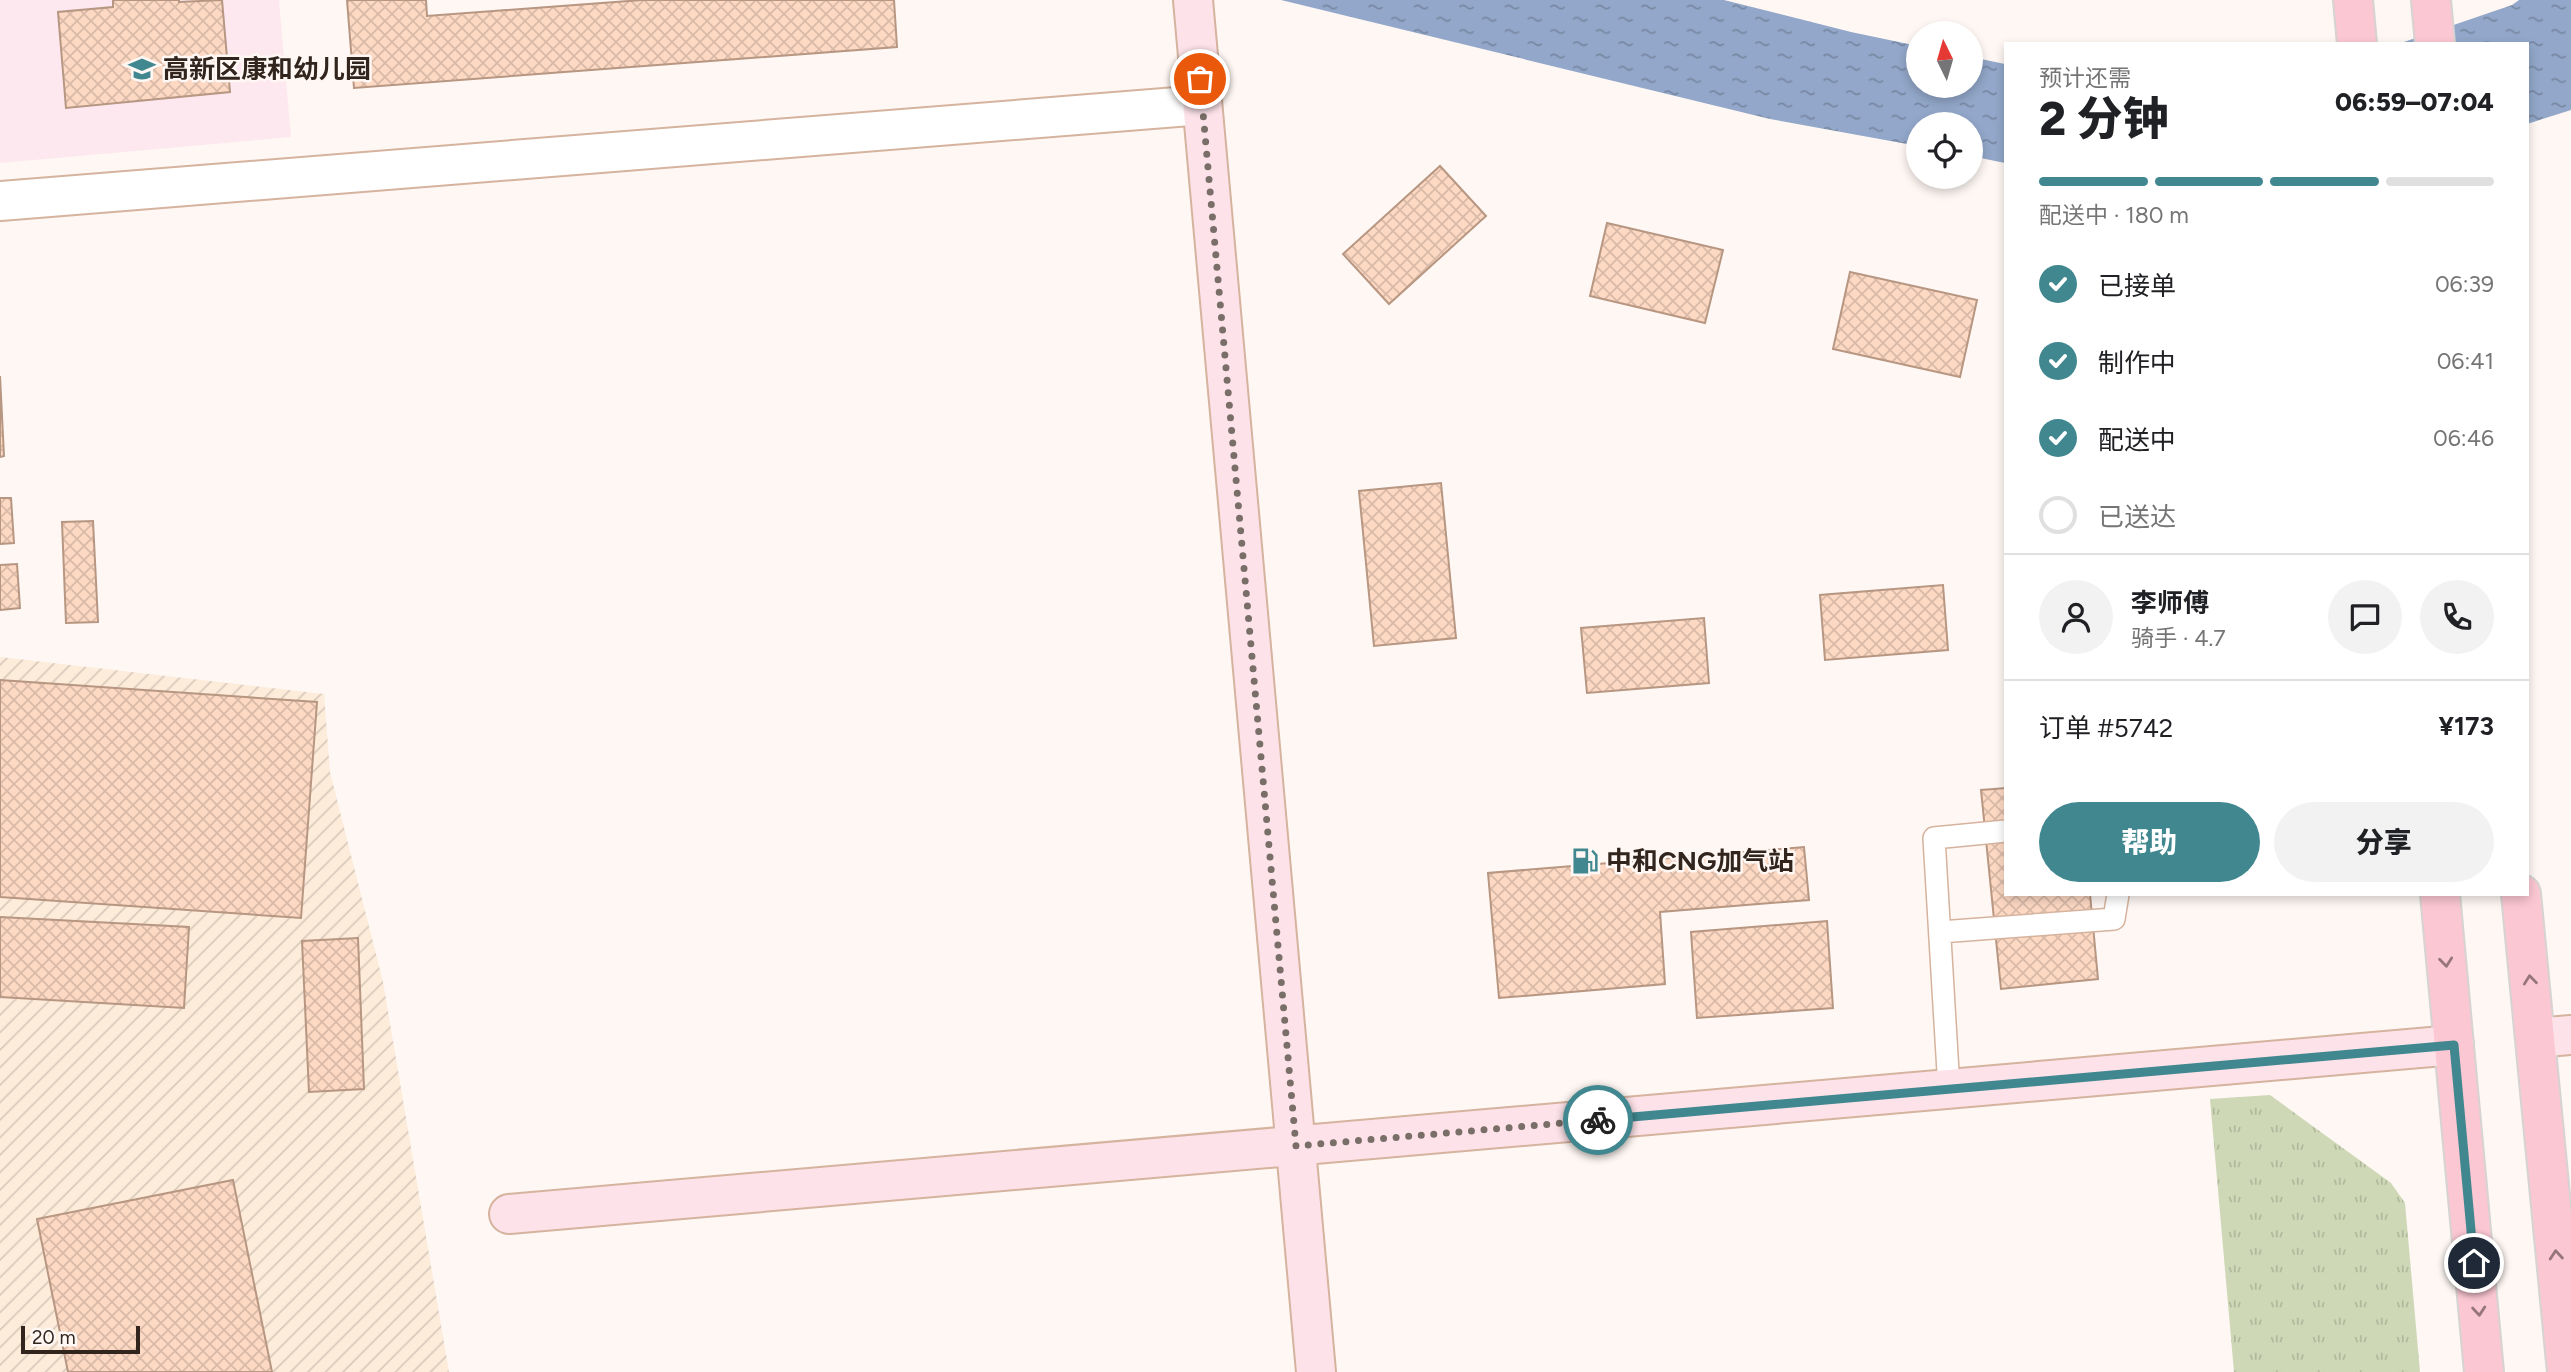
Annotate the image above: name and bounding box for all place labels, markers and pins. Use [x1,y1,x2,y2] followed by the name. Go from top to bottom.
[1170,49,1230,109] pin
[163,53,371,85] place label: 高新区康和幼儿园
[127,54,157,84] school or university icon: 高新区康和幼儿园
[1606,845,1794,877] place label: 中和CNG加气站
[1570,846,1600,876] fuel station icon: 中和CNG加气站
[2444,1233,2504,1293] pin

